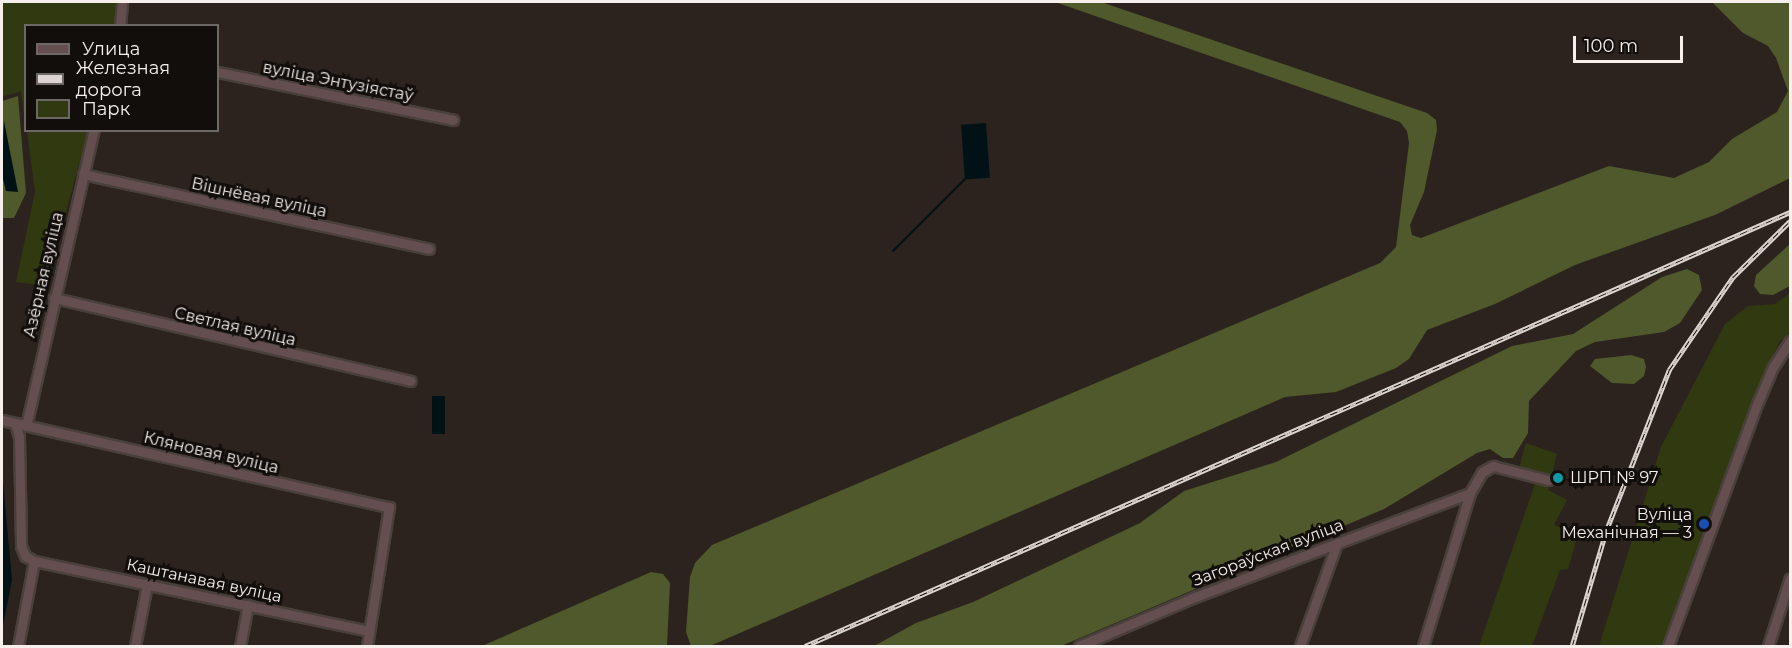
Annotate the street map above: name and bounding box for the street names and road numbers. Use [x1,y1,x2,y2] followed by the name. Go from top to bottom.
[261,58,415,106] street label: вуліца Энтузіястаў
[190,174,328,222] street label: Вішнёвая вуліца
[20,210,68,340] street label: Азёрная вуліца
[172,304,298,350] street label: Светлая вуліца
[142,428,280,478] street label: Кляновая вуліца
[1190,515,1346,591] street label: Загораўская вуліца
[125,555,283,607] street label: Каштанавая вуліца

